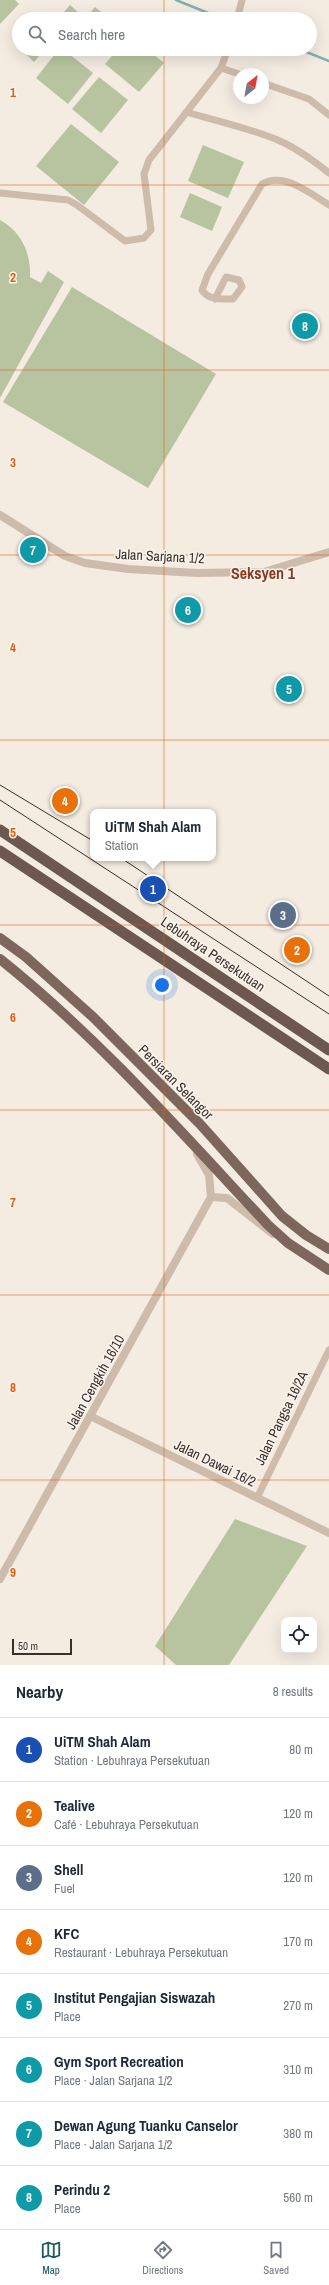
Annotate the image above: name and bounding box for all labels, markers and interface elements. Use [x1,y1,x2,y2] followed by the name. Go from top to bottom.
[12,12,317,56] search box
[26,23,48,45] icon: search
[58,24,125,45] text: Search here
[233,68,269,104] north arrow
[10,84,16,101] text: 1
[10,269,16,286] text: 2
[292,311,318,341] pin: 8
[10,454,16,471] text: 3
[20,535,46,565] pin: 7
[115,545,205,567] street label: Jalan Sarjana 1/2
[231,562,296,584] district label: Seksyen 1
[175,595,201,625] pin: 6
[10,639,16,656] text: 4
[276,674,302,704] pin: 5
[52,786,78,816] pin: 4
[90,809,216,861] popup
[105,816,201,837] text: UiTM Shah Alam
[10,824,16,841] text: 5
[105,837,138,854] text: Station
[140,874,166,904] pin: 1
[270,900,296,930] pin: 3
[157,912,269,996] street label: Lebuhraya Persekutuan
[284,935,310,965] pin: 2
[152,975,172,995] your location
[10,1009,16,1026] text: 6
[135,1041,217,1123] street label: Persiaran Selangor
[10,1194,16,1211] text: 7
[62,1332,128,1432] street label: Jalan Cengkih 16/10
[250,1368,312,1468] street label: Jalan Pangsa 16/2A
[10,1379,16,1396] text: 8
[171,1435,259,1491] street label: Jalan Dawai 16/2
[10,1564,16,1581] text: 9
[281,1617,317,1653] map controls
[281,1617,317,1653] button: locate
[12,1637,72,1656] scale bar
[18,1639,38,1653] text: 50 m
[16,1680,63,1703] text: Nearby
[273,1683,313,1700] text: 8 results
[54,1731,151,1752] text: UiTM Shah Alam
[26,1741,32,1758] text: 1
[289,1741,313,1758] text: 80 m
[54,1752,210,1769] text: Station · Lebuhraya Persekutuan
[54,1795,95,1816] text: Tealive
[26,1805,32,1822] text: 2
[283,1805,313,1822] text: 120 m
[54,1816,199,1833] text: Café · Lebuhraya Persekutuan
[54,1859,83,1880] text: Shell
[26,1869,32,1886] text: 3
[283,1869,313,1886] text: 120 m
[54,1880,75,1897] text: Fuel
[54,1923,79,1944] text: KFC
[26,1933,32,1950] text: 4
[283,1933,313,1950] text: 170 m
[54,1944,228,1961] text: Restaurant · Lebuhraya Persekutuan
[54,1987,215,2008] text: Institut Pengajian Siswazah
[26,1997,32,2014] text: 5
[283,1997,313,2014] text: 270 m
[54,2008,81,2025] text: Place
[54,2051,184,2072] text: Gym Sport Recreation
[26,2061,32,2078] text: 6
[283,2061,313,2078] text: 310 m
[54,2072,173,2089] text: Place · Jalan Sarjana 1/2
[54,2115,238,2136] text: Dewan Agung Tuanku Canselor
[26,2125,32,2142] text: 7
[283,2125,313,2142] text: 380 m
[54,2136,173,2153] text: Place · Jalan Sarjana 1/2
[54,2179,110,2200] text: Perindu 2
[26,2189,32,2206] text: 8
[283,2189,313,2206] text: 560 m
[54,2200,81,2217] text: Place
[40,2239,62,2277] tab: Map
[142,2239,183,2277] tab: Directions
[263,2239,289,2277] tab: Saved

